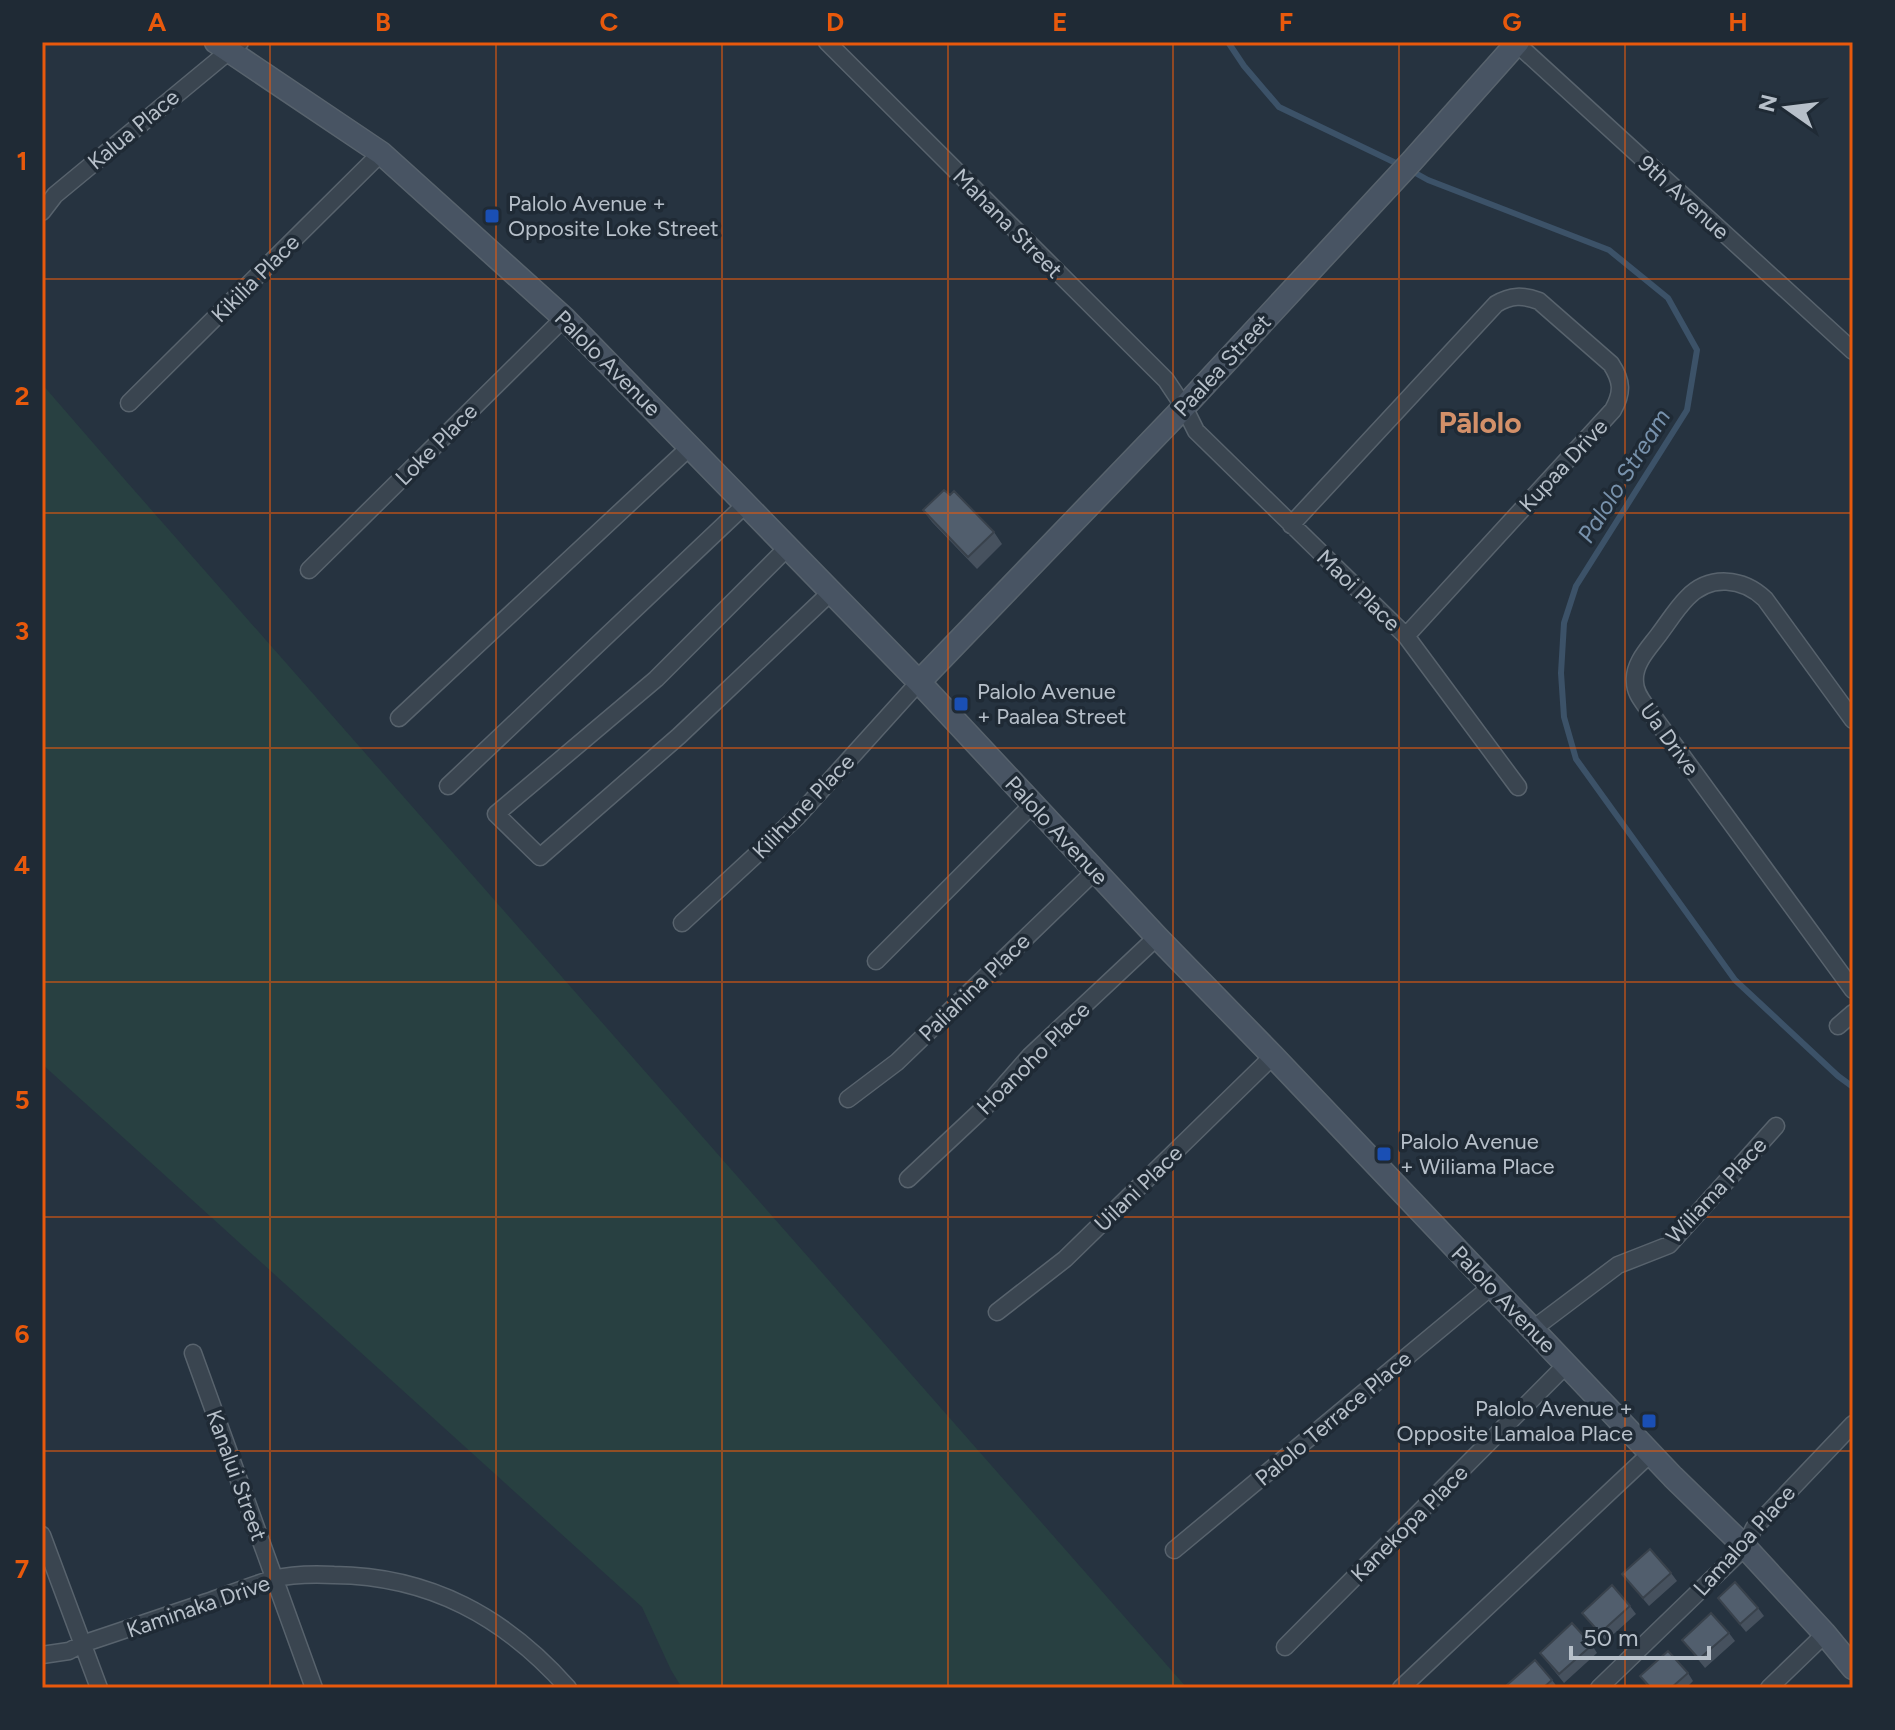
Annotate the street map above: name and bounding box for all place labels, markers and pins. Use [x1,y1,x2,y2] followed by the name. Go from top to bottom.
[508,190,719,242] place label: Palolo Avenue + Opposite Loke Street
[483,207,501,225] marker: Palolo Avenue + Opposite Loke Street
[977,678,1126,730] place label: Palolo Avenue + Paalea Street
[952,695,970,713] marker: Palolo Avenue + Paalea Street
[1400,1128,1555,1180] place label: Palolo Avenue + Wiliama Place
[1375,1145,1393,1163] marker: Palolo Avenue + Wiliama Place
[1397,1395,1633,1447] place label: Palolo Avenue + Opposite Lamaloa Place
[1640,1412,1658,1430] marker: Palolo Avenue + Opposite Lamaloa Place

